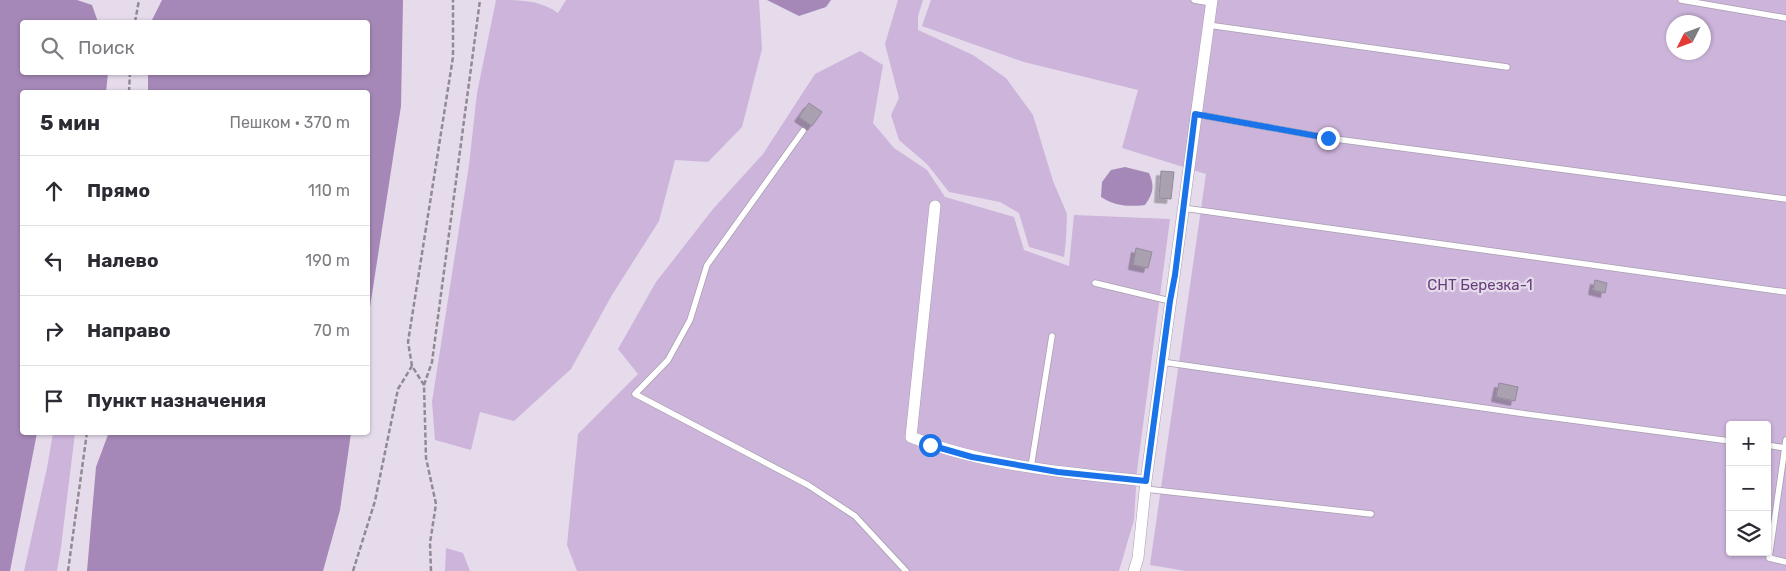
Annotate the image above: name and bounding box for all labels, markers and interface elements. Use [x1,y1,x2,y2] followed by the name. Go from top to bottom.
[1666,15,1711,60] north arrow
[20,20,370,75] search box
[38,34,66,62] icon: search
[78,36,135,59] text: Поиск
[40,110,100,135] text: 5 мин
[229,113,350,132] text: Пешком · 370 m
[1317,127,1340,150] route end
[40,177,68,205] icon: ahead
[87,179,150,202] text: Прямо
[308,181,350,200] text: 110 m
[40,247,68,275] icon: left
[87,249,159,272] text: Налево
[305,251,350,270] text: 190 m
[1427,276,1533,294] park label: СНТ Березка-1
[40,317,68,345] icon: right
[87,319,171,342] text: Направо
[313,321,350,340] text: 70 m
[40,387,68,415] icon: arrive
[87,389,266,412] text: Пункт назначения
[1726,421,1771,556] map controls
[1726,421,1771,466] button: +
[919,434,942,457] route start
[1726,466,1771,511] button: −
[1726,511,1771,556] button: layers

